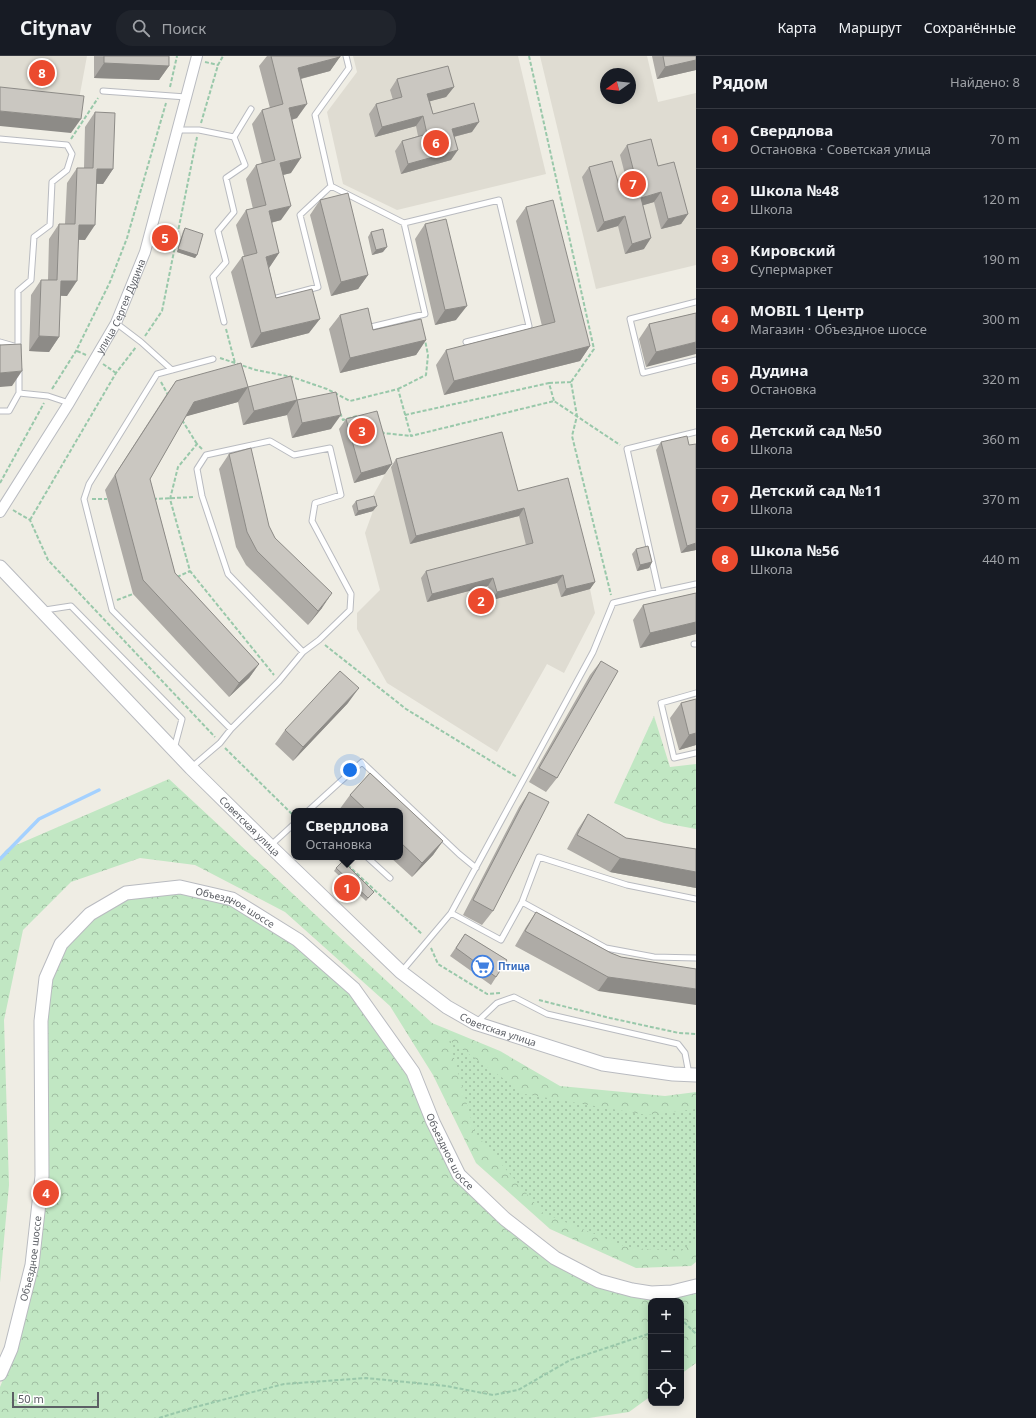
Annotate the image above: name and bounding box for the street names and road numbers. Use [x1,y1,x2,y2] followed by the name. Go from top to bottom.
[93,257,149,356] street label: улица Сергея Дудина
[216,793,283,859] street label: Советская улица
[194,884,278,931] street label: Объездное шоссе
[457,1009,538,1049] street label: Советская улица
[423,1111,478,1193] street label: Объездное шоссе
[16,1215,45,1303] street label: Объездное шоссе

